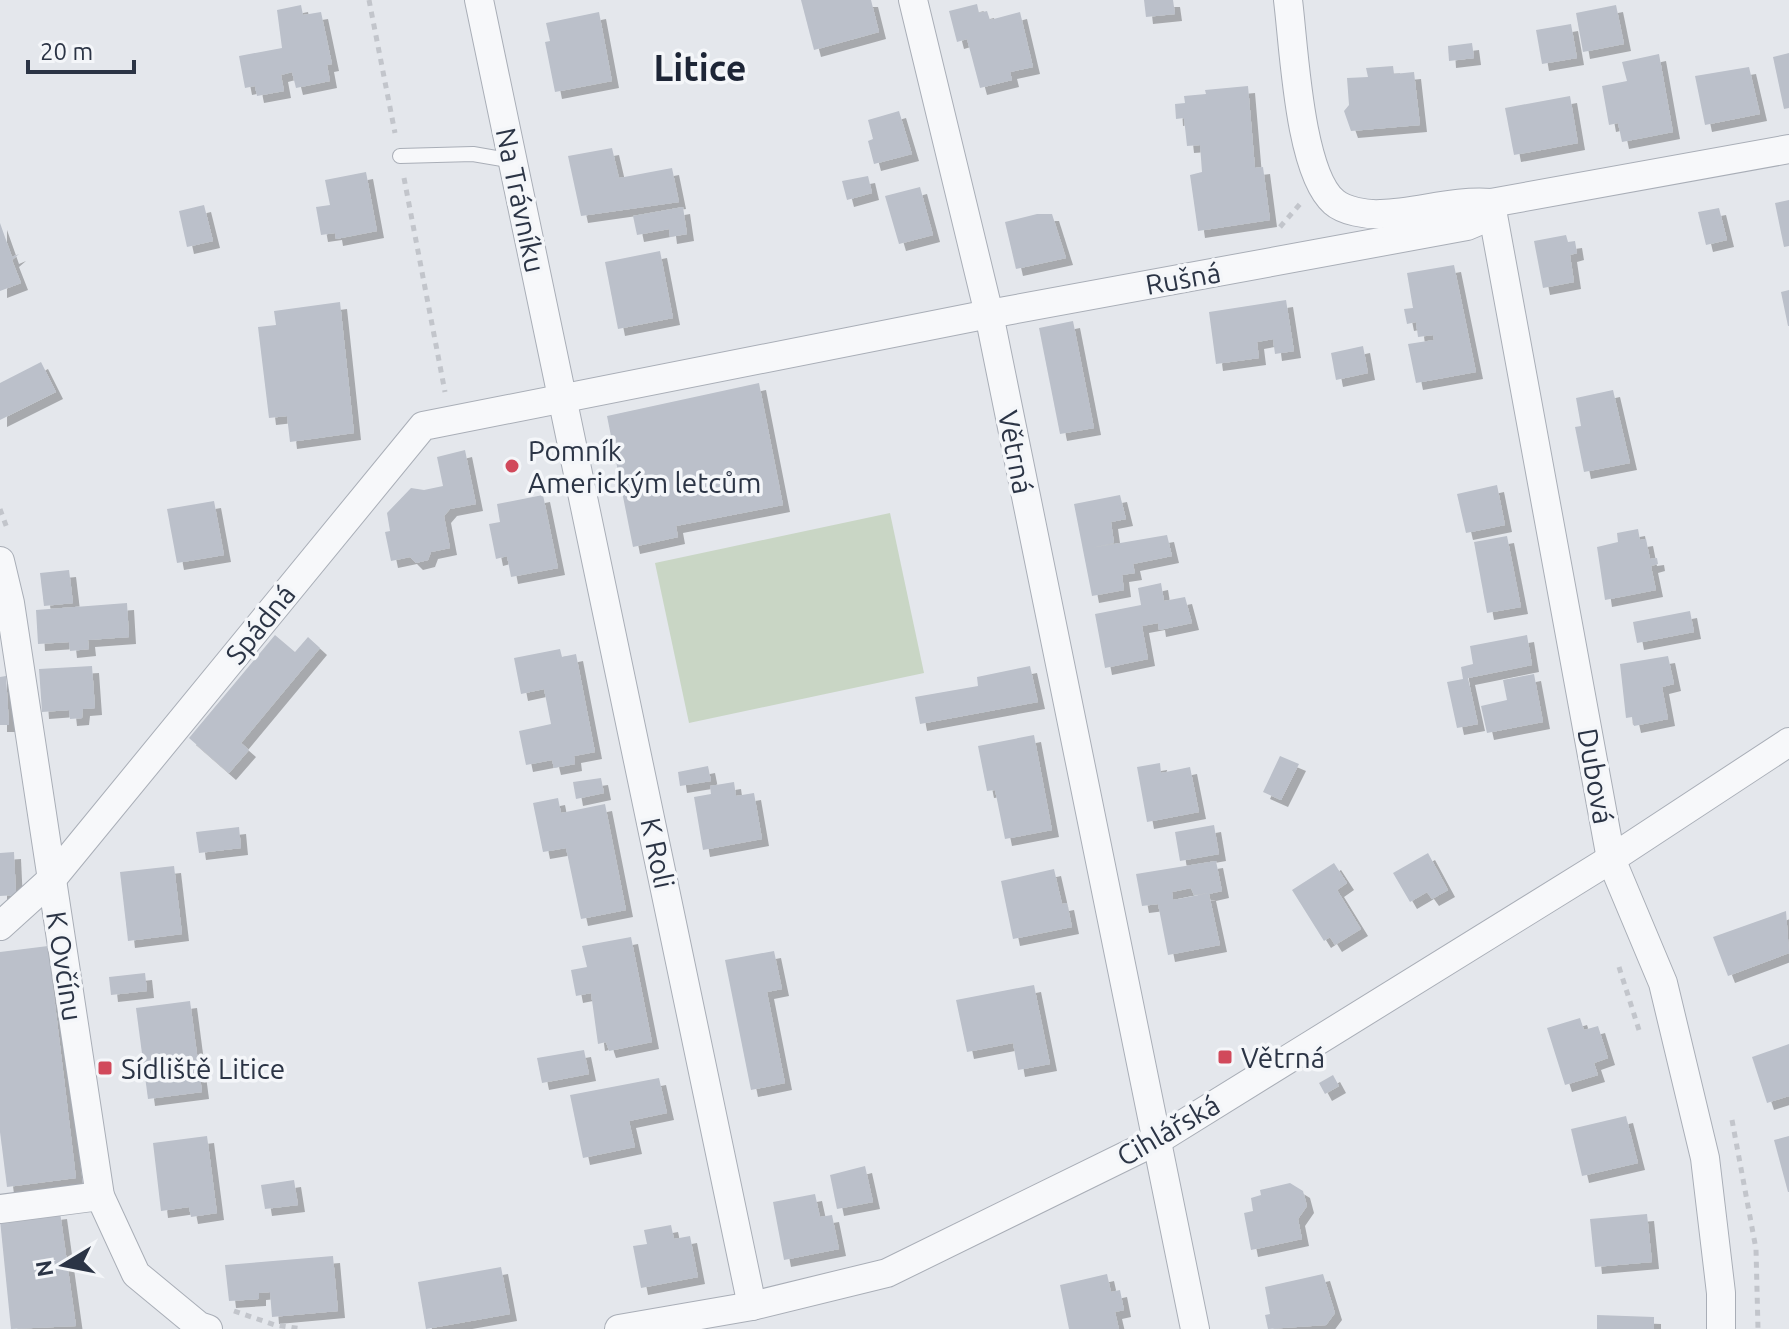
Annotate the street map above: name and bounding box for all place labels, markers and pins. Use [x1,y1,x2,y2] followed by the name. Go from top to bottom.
[528,435,761,498] place label: Pomník Americkým letcům
[503,457,521,475] marker: Pomník Americkým letcům
[1241,1042,1325,1073] place label: Větrná
[1216,1048,1234,1066] marker: Větrná
[121,1053,285,1084] place label: Sídliště Litice
[96,1059,114,1077] marker: Sídliště Litice

